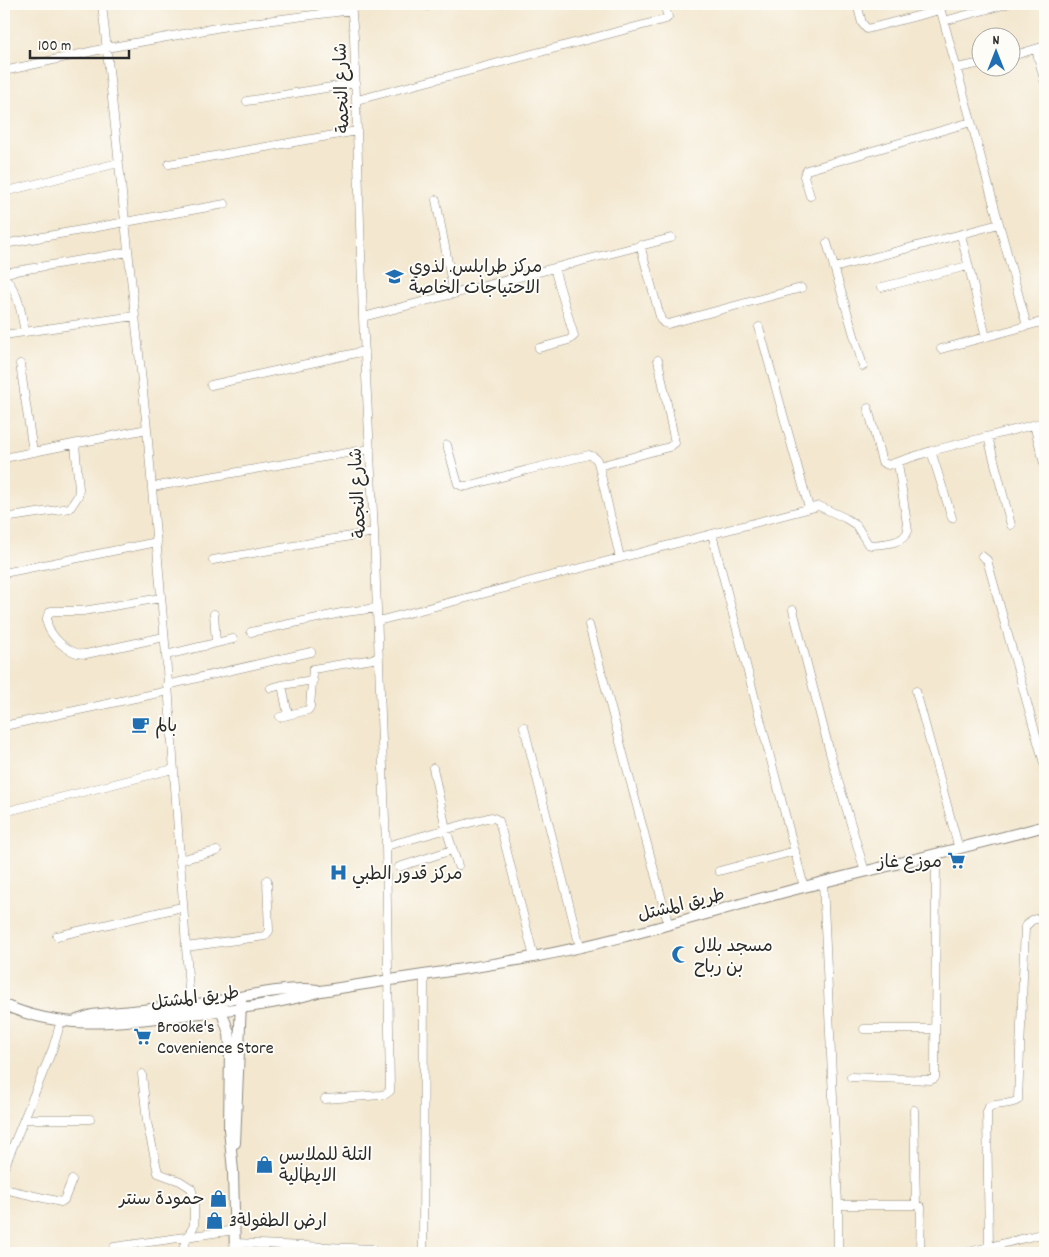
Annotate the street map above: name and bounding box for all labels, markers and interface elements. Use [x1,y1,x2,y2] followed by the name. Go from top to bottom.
[30,28,129,60] scale bar
[972,28,1022,78] north arrow
[993,31,1000,51] text: N
[38,36,71,58] text: 100 m
[329,42,358,134] street label: شارع النجمة
[409,256,542,302] place label: مركز طرابلس. لذوي الاحتياجات الخاصة
[385,266,405,286] school or university icon: مركز طرابلس. لذوي الاحتياجات الخاصة
[345,447,374,539] street label: شارع النجمة
[131,715,151,735] cafe icon: بالم
[155,715,177,740] place label: بالم
[876,851,942,876] place label: موزع غاز
[946,851,966,871] supermarket icon: موزع غاز
[328,863,348,883] hospital icon: مركز قدور الطبي
[352,863,462,889] place label: مركز قدور الطبي
[635,884,728,929] street label: طريق المشتل
[694,935,773,981] place label: مسجد بلال بن رباح
[670,945,690,965] mosque icon: مسجد بلال بن رباح
[150,982,241,1017] street label: طريق المشتل
[157,1016,274,1062] place label: Brooke's Covenience Store
[133,1026,153,1046] supermarket icon: Brooke's Covenience Store
[279,1144,372,1190] place label: التلة للملابس الايطالية
[255,1154,275,1174] shop icon: التلة للملابس الايطالية
[118,1188,204,1213] place label: حمودة سنتر
[208,1188,228,1208] shop icon: حمودة سنتر
[205,1210,225,1230] shop icon: ارض الطفولة3
[229,1210,327,1235] place label: ارض الطفولة3

